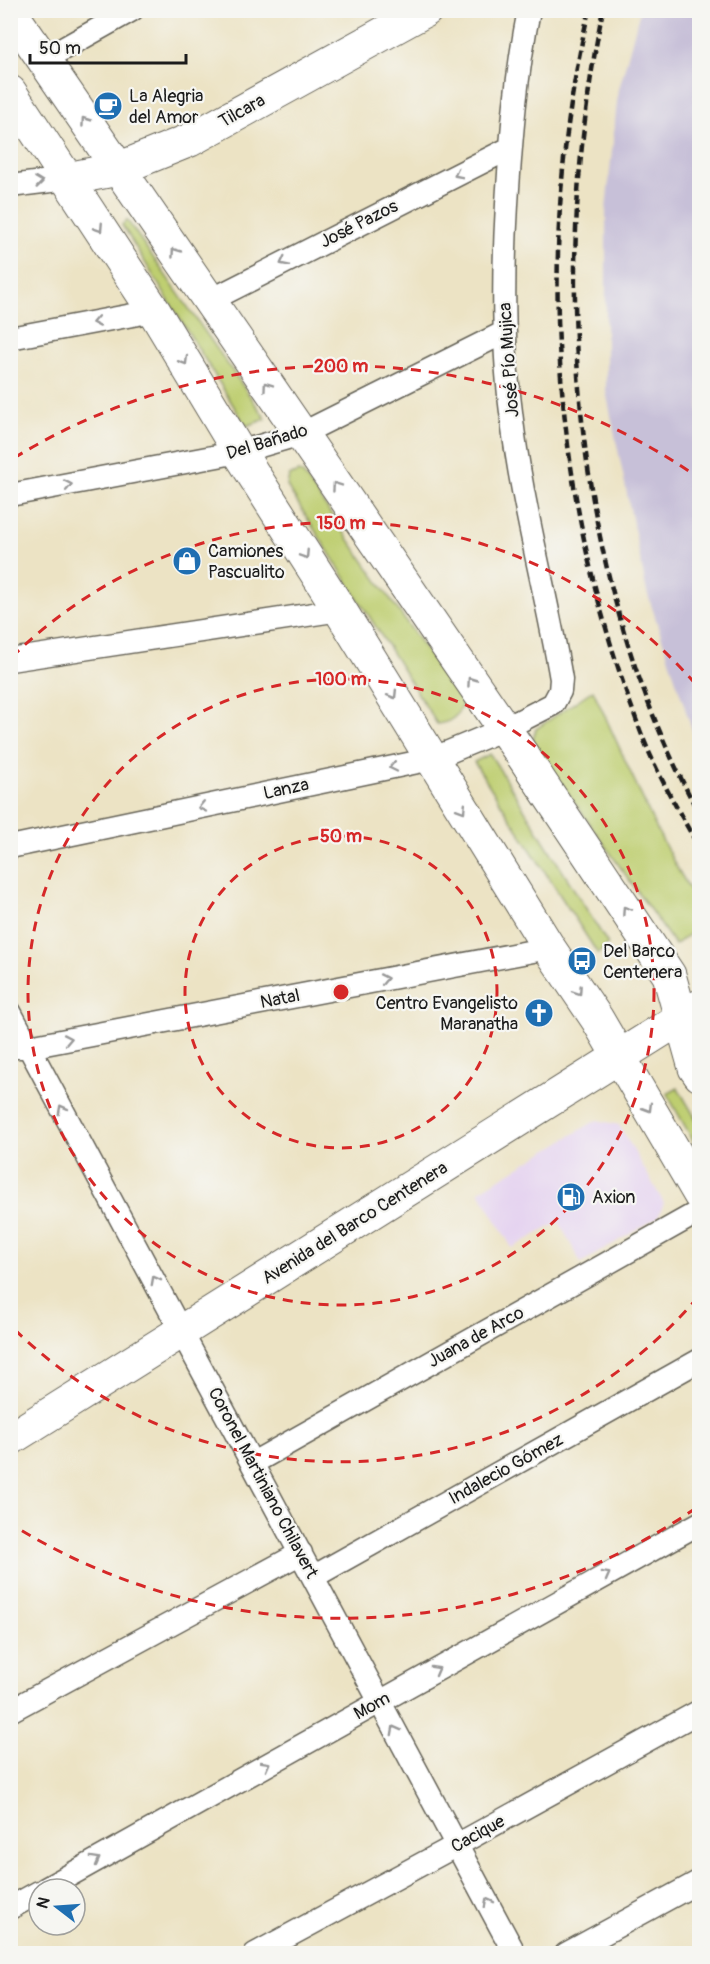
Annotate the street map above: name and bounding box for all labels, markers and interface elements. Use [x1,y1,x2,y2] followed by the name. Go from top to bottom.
[30,27,186,65] scale bar
[39,37,81,60] text: 50 m
[129,85,203,129] place label: La Alegria del Amor
[215,89,269,133] street label: Tilcara
[92,90,124,122] cafe icon: La Alegria del Amor
[81,116,92,127] one-way arrow
[453,167,464,179] one-way arrow
[34,176,43,189] one-way arrow
[316,195,402,253] street label: José Pazos
[92,221,103,232] one-way arrow
[171,248,182,259] one-way arrow
[279,255,290,267] one-way arrow
[494,302,524,418] street label: José Pío Mujica
[91,315,101,328] one-way arrow
[176,355,188,365] one-way arrow
[314,355,368,378] text: 200 m
[263,382,274,393] one-way arrow
[224,419,311,465] street label: Del Bañado
[63,479,73,491] one-way arrow
[332,482,343,493] one-way arrow
[317,512,366,535] text: 150 m
[208,540,285,584] place label: Camiones Pascualito
[171,545,203,577] shop icon: Camiones Pascualito
[297,548,308,559] one-way arrow
[315,668,367,691] text: 100 m
[467,677,478,688] one-way arrow
[385,689,397,699] one-way arrow
[389,760,399,773] one-way arrow
[261,773,311,805] street label: Lanza
[198,799,208,812] one-way arrow
[455,802,466,813] one-way arrow
[320,825,362,848] text: 50 m
[622,906,633,917] one-way arrow
[603,940,682,984] place label: Del Barco Centenera
[566,945,598,977] bus stop icon: Del Barco Centenera
[378,973,388,986] one-way arrow
[331,982,351,1002] centre of rings
[258,984,302,1014] street label: Natal
[571,984,582,995] one-way arrow
[376,992,518,1036] place label: Centro Evangelisto Maranatha
[523,997,555,1029] church icon: Centro Evangelisto Maranatha
[63,1033,73,1046] one-way arrow
[640,1102,652,1112] one-way arrow
[58,1104,69,1115] one-way arrow
[258,1156,452,1290] street label: Avenida del Barco Centenera
[555,1181,587,1213] fuel station icon: Axion
[592,1186,636,1209] place label: Axion
[150,1276,162,1287] one-way arrow
[424,1301,529,1373] street label: Juana de Arco
[203,1383,324,1583] street label: Coronel Martiniano Chilavert
[445,1428,567,1510] street label: Indalecio Gómez
[600,1570,611,1582] one-way arrow
[430,1666,440,1677] one-way arrow
[350,1687,394,1725] street label: Mom
[391,1726,402,1737] one-way arrow
[260,1761,270,1772] one-way arrow
[447,1810,509,1858] street label: Cacique
[90,1856,100,1868] one-way arrow
[27,1877,87,1937] north arrow
[32,1895,55,1911] text: N
[483,1897,495,1908] one-way arrow

